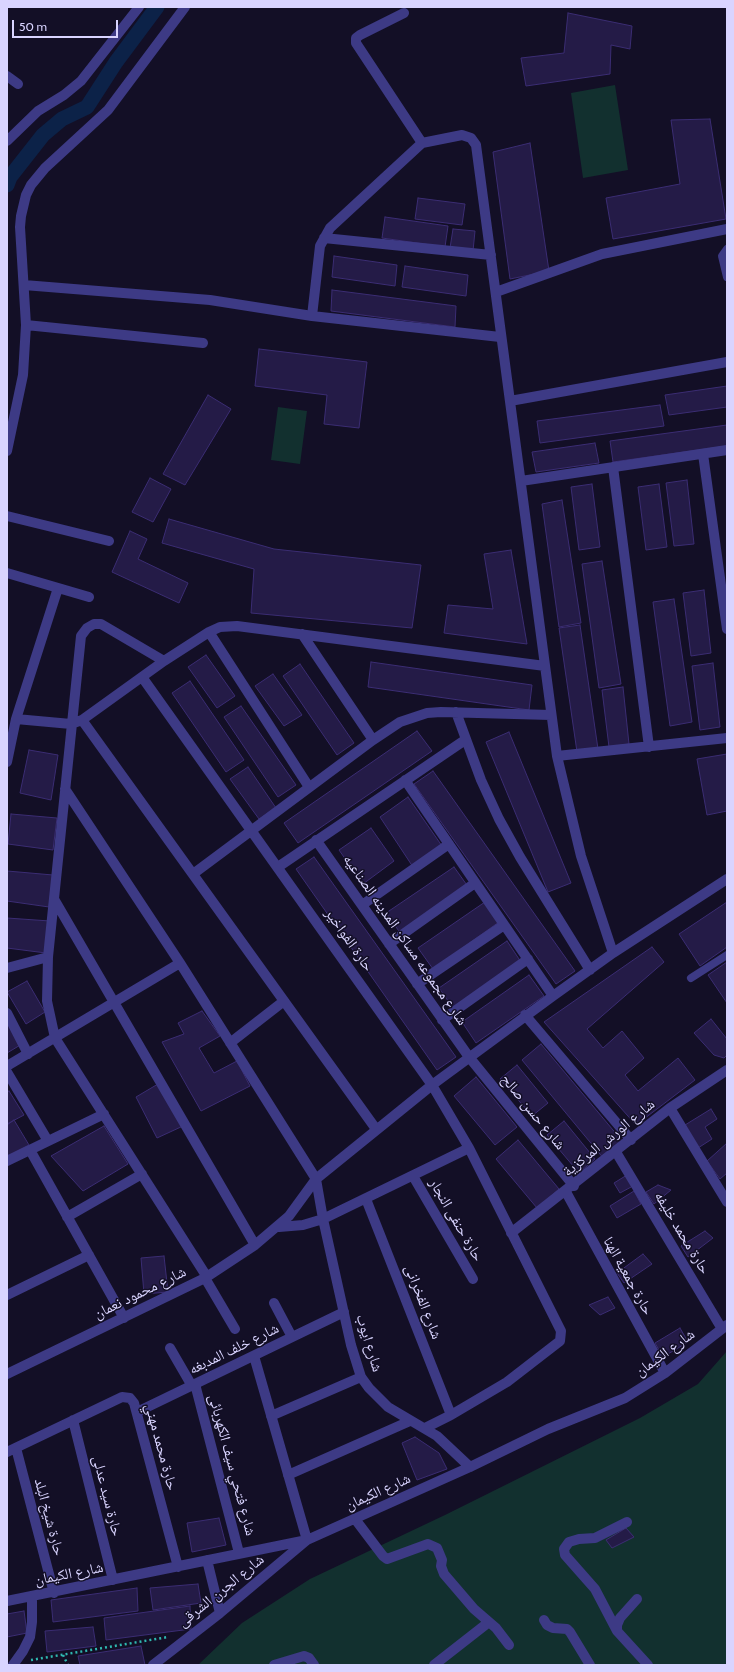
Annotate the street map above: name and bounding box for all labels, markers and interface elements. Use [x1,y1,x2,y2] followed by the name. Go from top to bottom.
[14,12,120,38] scale bar
[19,19,47,34] text: 50 m
[339,851,471,1029] street label: شارع مجموعه مساكن المدينه الصناعيه
[321,905,377,975] street label: حارة الفواخير
[497,1070,569,1154] street label: شارع حسن صالح
[559,1095,659,1181] street label: شارع الورش المركزية
[425,1175,487,1265] street label: حارة حنفى النجار
[650,1188,714,1278] street label: حارة محمد خليفه
[599,1234,657,1318] street label: حارة جمعية الهنا
[401,1262,445,1342] street label: شارع الفخرانى
[91,1263,189,1323] street label: شارع محمود نعمان
[352,1312,386,1374] street label: شارع ايوب
[186,1319,282,1379] street label: شارع خلف المدبغه
[632,1325,698,1381] street label: شارع الكيمان
[204,1392,260,1538] street label: شارع فتحي سيف الكهربائى
[141,1402,181,1492] street label: حارة محمد مهني
[88,1454,126,1538] street label: حارة سيد عدلى
[343,1470,413,1514] street label: شارع الكيمان
[30,1476,68,1558] street label: حارة شيخ البلد
[174,1551,268,1631] street label: شارع الجرن الشرقى
[33,1559,105,1589] street label: شارع الكيمان

